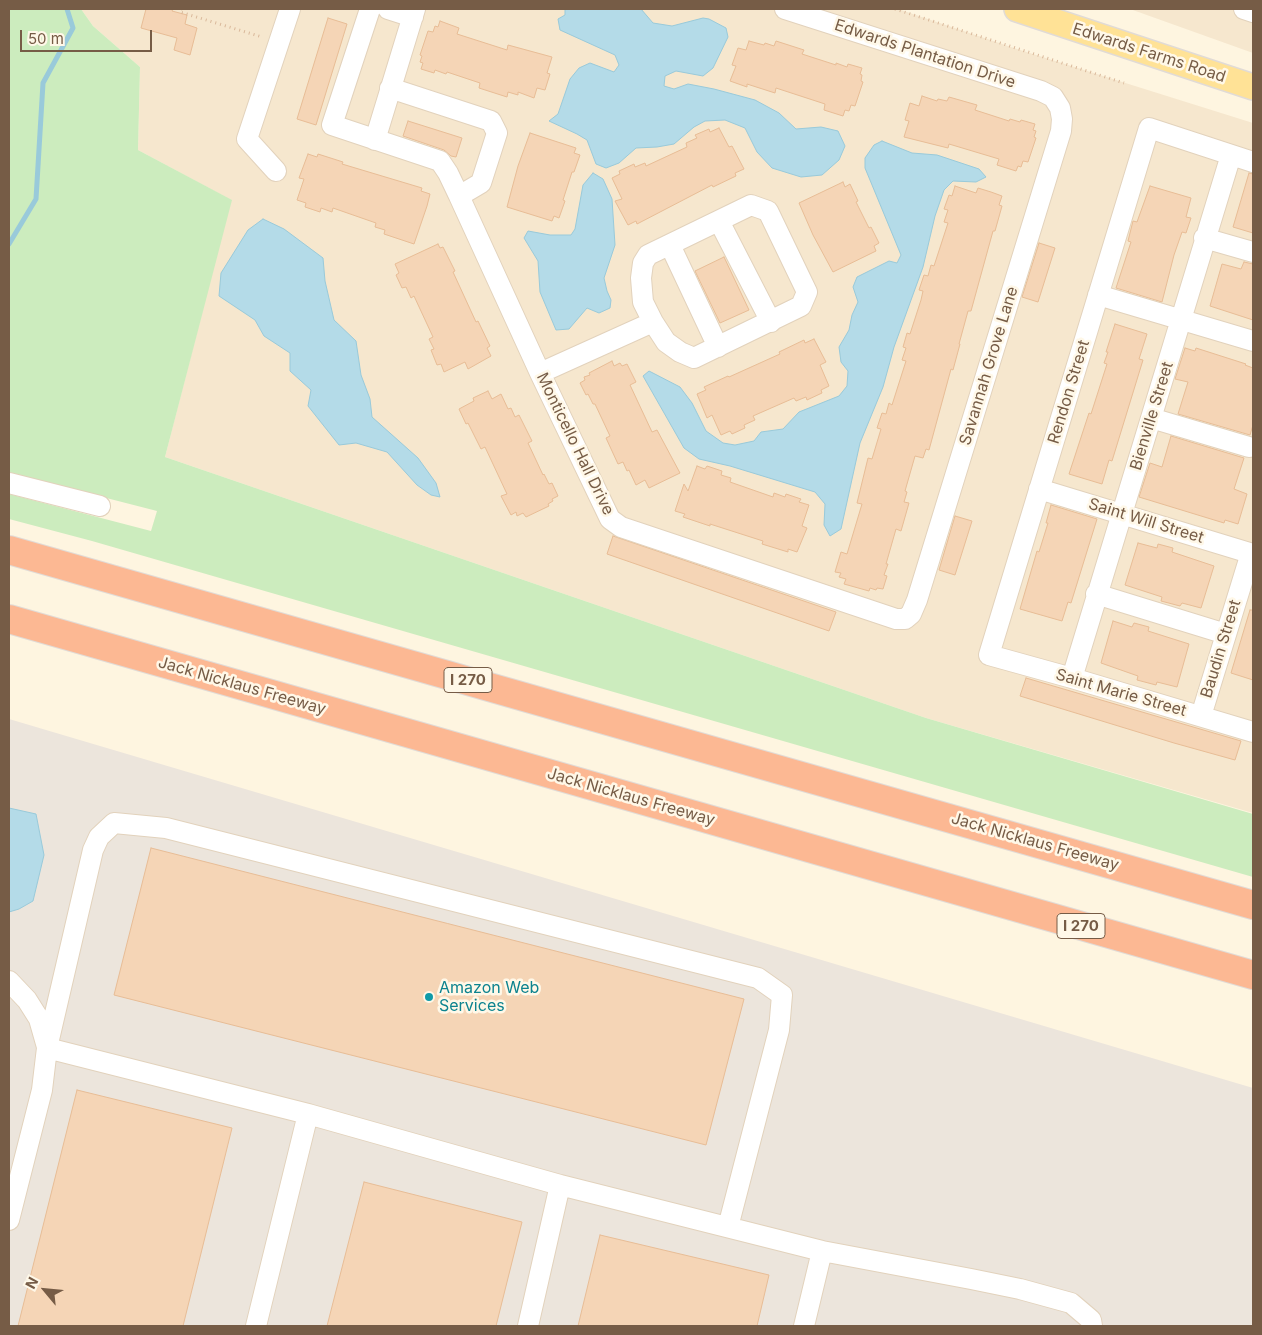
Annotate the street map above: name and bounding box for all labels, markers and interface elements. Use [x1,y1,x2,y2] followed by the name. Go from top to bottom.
[832,16,1018,92] street label: Edwards Plantation Drive
[1070,19,1228,87] street label: Edwards Farms Road
[22,20,155,52] scale bar
[28,29,64,48] text: 50 m
[956,284,1022,448] street label: Savannah Grove Lane
[1044,338,1094,446] street label: Rendon Street
[1126,359,1178,473] street label: Bienville Street
[532,370,618,518] street label: Monticello Hall Drive
[1086,494,1206,548] street label: Saint Will Street
[1197,598,1245,700] street label: Baudin Street
[156,653,328,719] street label: Jack Nicklaus Freeway
[1054,665,1188,721] street label: Saint Marie Street
[444,668,492,692] road number: I 270
[545,764,717,830] street label: Jack Nicklaus Freeway
[949,809,1121,875] street label: Jack Nicklaus Freeway
[1057,914,1105,938] road number: I 270
[439,978,539,1016] place label: Amazon Web Services
[423,991,435,1003] marker: Amazon Web Services
[20,1265,70,1315] north arrow
[21,1274,41,1291] text: N

